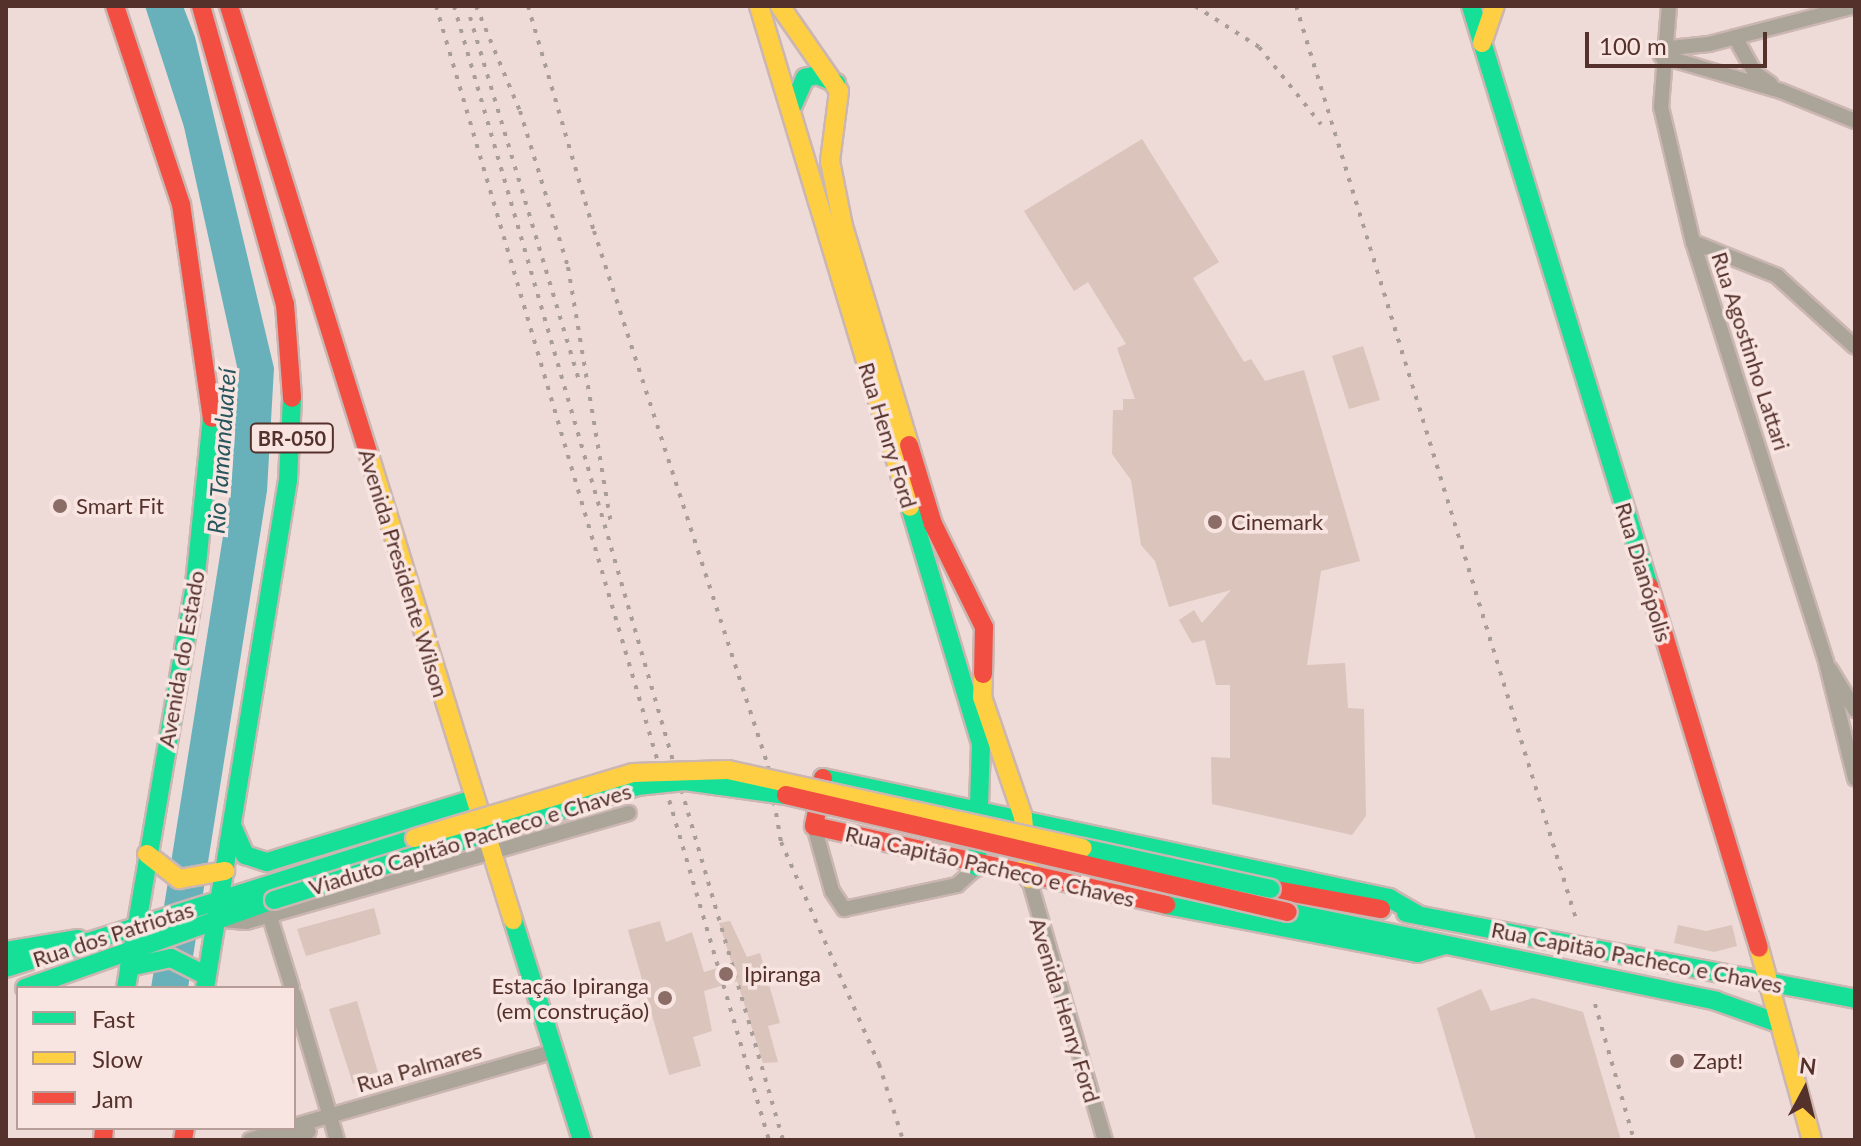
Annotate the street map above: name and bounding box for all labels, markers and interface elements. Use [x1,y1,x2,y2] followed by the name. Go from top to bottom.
[1589,16,1771,66] scale bar
[1599,31,1667,60] text: 100 m
[1706,248,1796,454] street label: Rua Agostinho Lattari
[853,359,923,511] street label: Rua Henry Ford
[201,367,241,535] water label: Rio Tamanduateí
[248,422,336,454] road number: BR-050
[354,445,454,701] street label: Avenida Presidente Wilson
[76,493,164,519] place label: Smart Fit
[51,497,69,515] marker: Smart Fit
[1610,499,1678,645] street label: Rua Dianópolis
[1231,509,1323,535] place label: Cinemark
[1206,513,1224,531] marker: Cinemark
[152,568,210,750] street label: Avenida do Estado
[306,777,634,901] street label: Viaduto Capitão Pacheco e Chaves
[843,820,1137,912] street label: Rua Capitão Pacheco e Chaves
[29,896,197,972] street label: Rua dos Patriotas
[1024,914,1106,1106] street label: Avenida Henry Ford
[1489,916,1785,998] street label: Rua Capitão Pacheco e Chaves
[744,961,821,987] place label: Ipiranga
[715,963,737,985] marker: Ipiranga
[492,972,649,1024] place label: Estação Ipiranga (em construção)
[16,986,296,1130] legend
[656,989,674,1007] marker: Estação Ipiranga (em construção)
[92,1004,135,1033] text: Fast
[353,1037,485,1097] street label: Rua Palmares
[92,1044,143,1073] text: Slow
[1693,1048,1743,1074] place label: Zapt!
[1765,1050,1845,1130] north arrow
[1798,1051,1818,1080] text: N
[1668,1052,1686,1070] marker: Zapt!
[92,1084,133,1113] text: Jam

